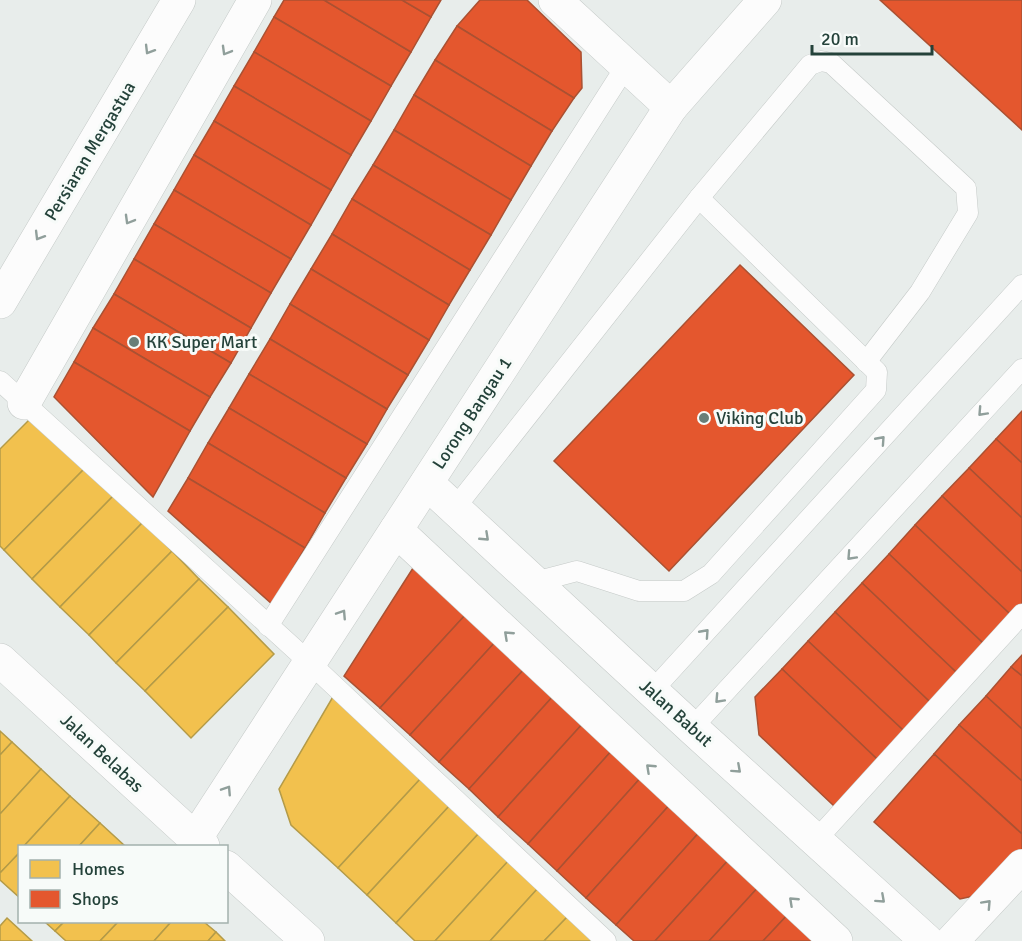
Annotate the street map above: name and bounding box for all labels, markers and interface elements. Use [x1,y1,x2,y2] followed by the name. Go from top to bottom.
[812,18,932,56] scale bar
[821,28,859,50] text: 20 m
[145,44,157,54] one-way arrow
[221,45,233,55] one-way arrow
[40,77,140,225] street label: Persiaran Mergastua
[124,214,136,224] one-way arrow
[35,230,46,240] one-way arrow
[146,331,257,353] place label: KK Super Mart
[127,335,141,349] marker: KK Super Mart
[428,353,516,473] street label: Lorong Bangau 1
[979,405,990,416] one-way arrow
[716,407,804,429] place label: Viking Club
[697,411,711,425] marker: Viking Club
[874,436,885,447] one-way arrow
[478,529,489,540] one-way arrow
[847,549,858,559] one-way arrow
[334,610,346,620] one-way arrow
[698,629,709,639] one-way arrow
[504,631,515,642] one-way arrow
[635,675,717,751] street label: Jalan Babut
[715,693,726,703] one-way arrow
[56,709,148,797] street label: Jalan Belabas
[730,762,741,773] one-way arrow
[647,764,657,775] one-way arrow
[220,786,231,797] one-way arrow
[18,845,228,923] legend
[72,858,125,880] text: Homes
[72,888,119,910] text: Shops
[875,892,885,903] one-way arrow
[789,897,800,908] one-way arrow
[980,900,991,910] one-way arrow

